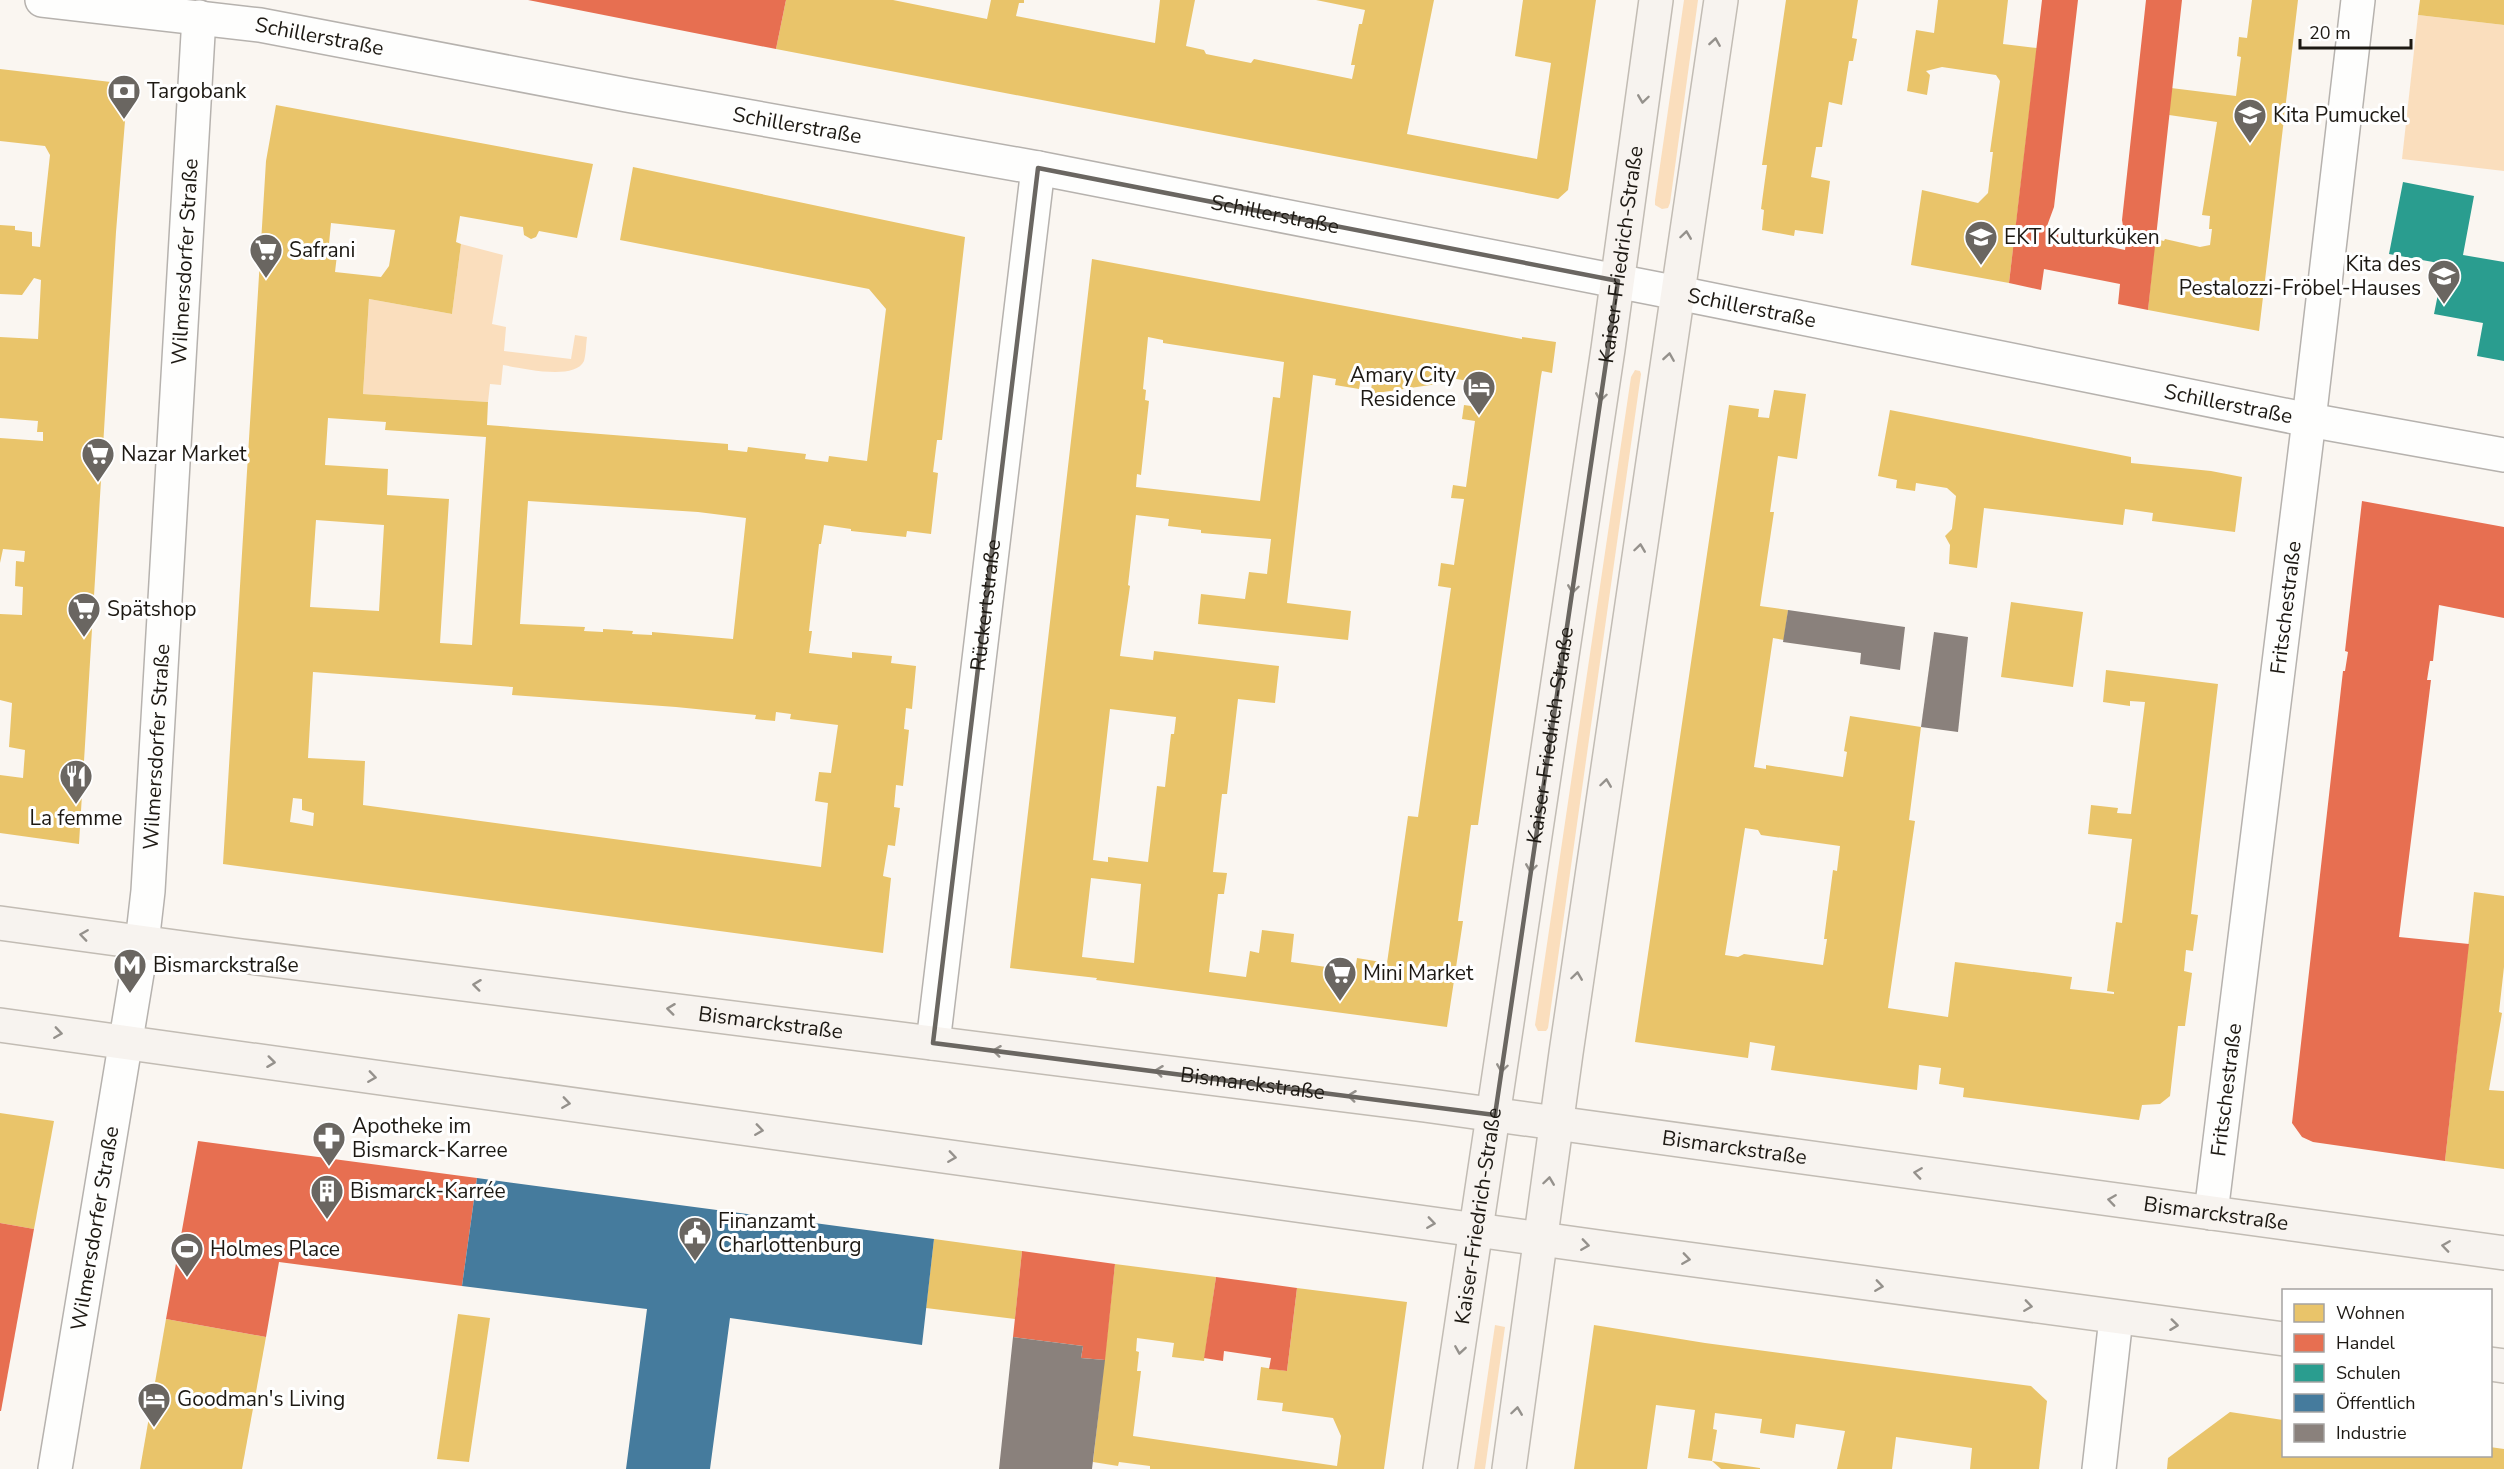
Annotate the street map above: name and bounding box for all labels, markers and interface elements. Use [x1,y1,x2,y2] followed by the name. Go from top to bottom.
[253,10,386,62] street label: Schillerstraße
[2300,12,2411,50] scale bar
[2309,21,2351,45] text: 20 m
[1708,37,1720,47] one-way arrow
[106,73,142,120] bank icon: Targobank
[147,77,247,105] place label: Targobank
[1637,95,1649,104] one-way arrow
[2232,97,2268,144] school or university icon: Kita Pumuckel
[731,100,864,150] street label: Schillerstraße
[2273,101,2408,129] place label: Kita Pumuckel
[1592,144,1650,365] street label: Kaiser-Friedrich-Straße
[165,158,205,366] street label: Wilmersdorfer Straße
[1208,188,1342,241] street label: Schillerstraße
[1963,219,1999,266] school or university icon: EKT Kulturküken
[2004,223,2160,251] place label: EKT Kulturküken
[1679,230,1691,239] one-way arrow
[248,232,284,279] supermarket icon: Safrani
[289,236,355,264] place label: Safrani
[2179,250,2421,302] place label: Kita des Pestalozzi-Fröbel-Hauses
[2426,258,2462,305] school or university icon: Kita des Pestalozzi-Fröbel-Hauses
[1685,281,1819,334] street label: Schillerstraße
[1662,352,1674,361] one-way arrow
[1350,361,1456,413] place label: Amary City Residence
[1461,369,1497,416] hotel icon: Amary City Residence
[2162,377,2295,430] street label: Schillerstraße
[1596,392,1608,401] one-way arrow
[80,436,116,483] supermarket icon: Nazar Market
[121,440,247,468] place label: Nazar Market
[964,538,1007,673] street label: Rückertstraße
[2264,539,2308,676] street label: Fritschestraße
[1634,543,1646,553] one-way arrow
[1567,585,1579,594] one-way arrow
[66,591,102,638] supermarket icon: Spätshop
[107,595,197,623] place label: Spätshop
[1520,625,1580,846] street label: Kaiser-Friedrich-Straße
[136,643,176,851] street label: Wilmersdorfer Straße
[58,758,94,805] restaurant icon: La femme
[1599,778,1611,787] one-way arrow
[30,804,122,832] place label: La femme
[1526,863,1538,872] one-way arrow
[79,929,88,941] one-way arrow
[112,947,148,994] metro station icon: Bismarckstraße
[153,951,299,979] place label: Bismarckstraße
[1322,955,1358,1002] supermarket icon: Mini Market
[1363,959,1474,987] place label: Mini Market
[1571,971,1583,980] one-way arrow
[473,979,482,992] one-way arrow
[697,1000,845,1046] street label: Bismarckstraße
[666,1004,675,1016] one-way arrow
[2204,1022,2248,1158] street label: Fritschestraße
[53,1026,63,1038] one-way arrow
[992,1045,1001,1057] one-way arrow
[267,1056,276,1068] one-way arrow
[1179,1060,1327,1106] street label: Bismarckstraße
[1496,1064,1508,1073] one-way arrow
[1154,1065,1163,1078] one-way arrow
[368,1070,377,1082] one-way arrow
[1348,1090,1357,1102] one-way arrow
[561,1097,570,1109] one-way arrow
[1448,1105,1508,1326] street label: Kaiser-Friedrich-Straße
[352,1112,508,1164] place label: Apotheke im Bismarck-Karree
[311,1120,347,1167] pharmacy icon: Apotheke im Bismarck-Karree
[64,1124,125,1333] street label: Wilmersdorfer Straße
[754,1124,763,1136] one-way arrow
[1660,1124,1809,1171] street label: Bismarckstraße
[947,1151,956,1163] one-way arrow
[1914,1167,1923,1179] one-way arrow
[309,1173,345,1220] building icon: Bismarck-Karrée
[350,1177,506,1205] place label: Bismarck-Karrée
[1543,1177,1555,1186] one-way arrow
[2142,1190,2290,1237] street label: Bismarckstraße
[2107,1194,2116,1206] one-way arrow
[718,1207,862,1259] place label: Finanzamt Charlottenburg
[677,1215,713,1262] public building icon: Finanzamt Charlottenburg
[1427,1217,1436,1229] one-way arrow
[169,1231,205,1278] sports icon: Holmes Place
[210,1235,340,1263] place label: Holmes Place
[1580,1239,1589,1251] one-way arrow
[2441,1240,2451,1252] one-way arrow
[1682,1253,1691,1265] one-way arrow
[1875,1279,1884,1291] one-way arrow
[2282,1289,2492,1457] legend
[2023,1299,2032,1312] one-way arrow
[2336,1301,2405,1325] text: Wohnen
[2170,1318,2179,1331] one-way arrow
[2336,1331,2396,1355] text: Handel
[1454,1345,1466,1354] one-way arrow
[2336,1361,2401,1385] text: Schulen
[136,1381,172,1428] hotel icon: Goodman's Living
[177,1385,345,1413] place label: Goodman's Living
[2336,1391,2415,1415] text: Öffentlich
[1510,1407,1522,1416] one-way arrow
[2336,1421,2407,1445] text: Industrie

